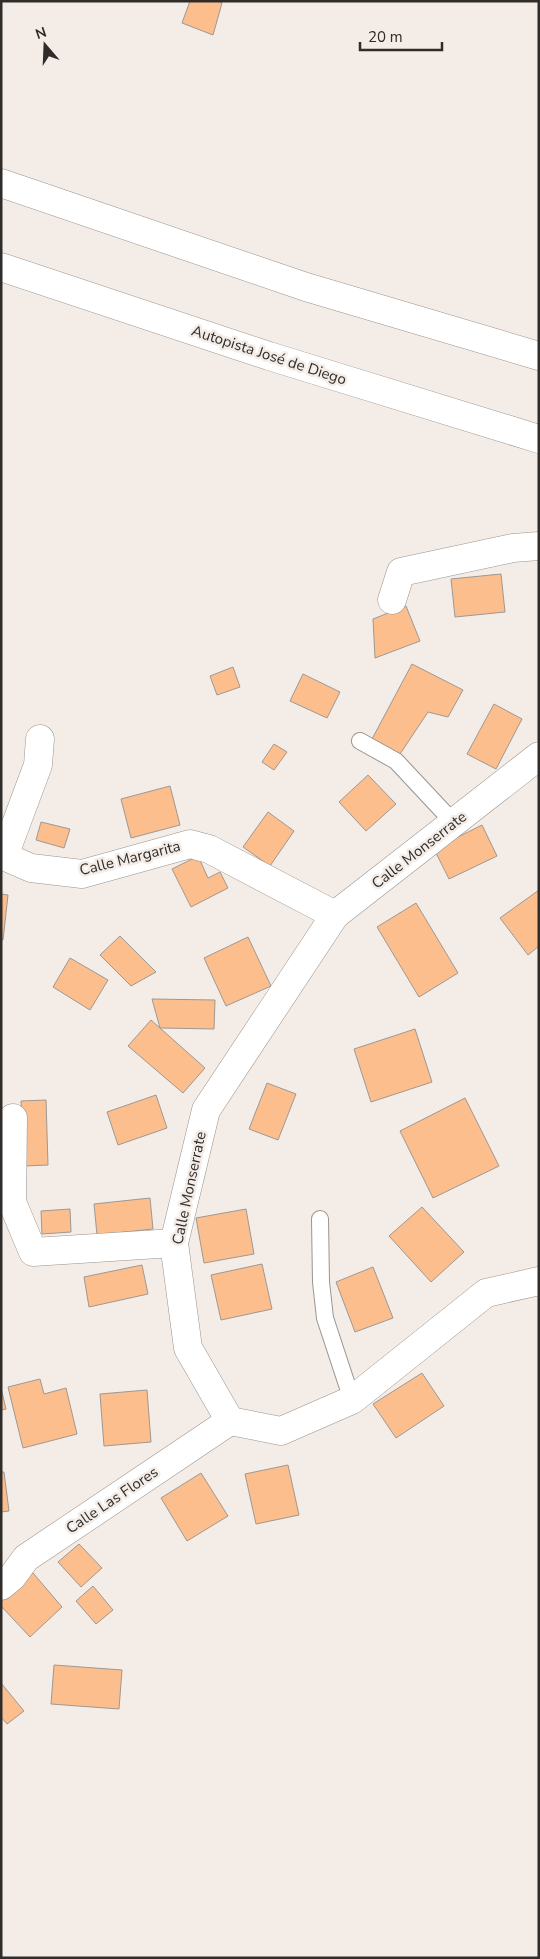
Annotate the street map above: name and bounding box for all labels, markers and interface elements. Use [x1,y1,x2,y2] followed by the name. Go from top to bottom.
[20,20,70,70] north arrow
[360,20,442,52] scale bar
[33,22,49,44] text: N
[368,27,403,47] text: 20 m
[189,320,349,390] street label: Autopista José de Diego
[367,807,471,893] street label: Calle Monserrate
[77,836,183,880] street label: Calle Margarita
[167,1130,211,1246] street label: Calle Monserrate
[62,1462,162,1538] street label: Calle Las Flores

